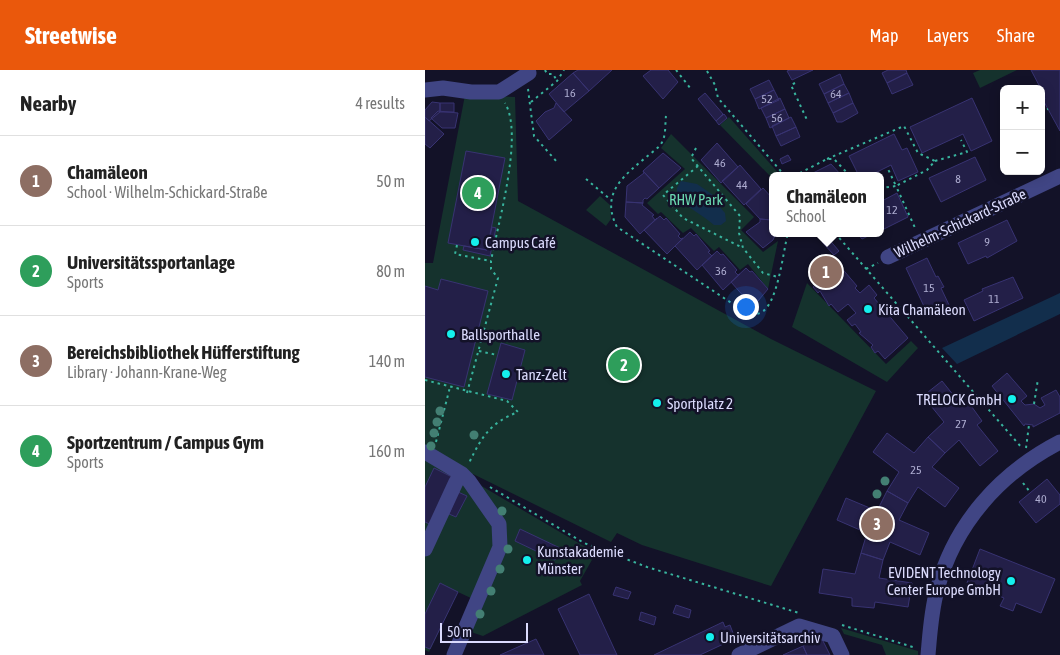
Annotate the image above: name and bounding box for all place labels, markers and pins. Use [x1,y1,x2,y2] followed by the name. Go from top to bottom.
[462,174,494,212] pin: 4
[485,234,556,251] place label: Campus Café
[469,236,481,248] marker: Campus Café
[810,253,842,291] pin: 1
[878,301,966,318] place label: Kita Chamäleon
[862,303,874,315] marker: Kita Chamäleon
[461,326,540,343] place label: Ballsporthalle
[445,328,457,340] marker: Ballsporthalle
[608,346,640,384] pin: 2
[516,366,567,383] place label: Tanz-Zelt
[500,368,512,380] marker: Tanz-Zelt
[917,391,1002,408] place label: TRELOCK GmbH
[1006,393,1018,405] marker: TRELOCK GmbH
[667,395,733,412] place label: Sportplatz 2
[651,397,663,409] marker: Sportplatz 2
[861,505,893,543] pin: 3
[537,543,624,577] place label: Kunstakademie Münster
[521,554,533,566] marker: Kunstakademie Münster
[887,564,1001,598] place label: EVIDENT Technology Center Europe GmbH
[1005,575,1017,587] marker: EVIDENT Technology Center Europe GmbH
[720,629,820,646] place label: Universitätsarchiv
[704,631,716,643] marker: Universitätsarchiv

